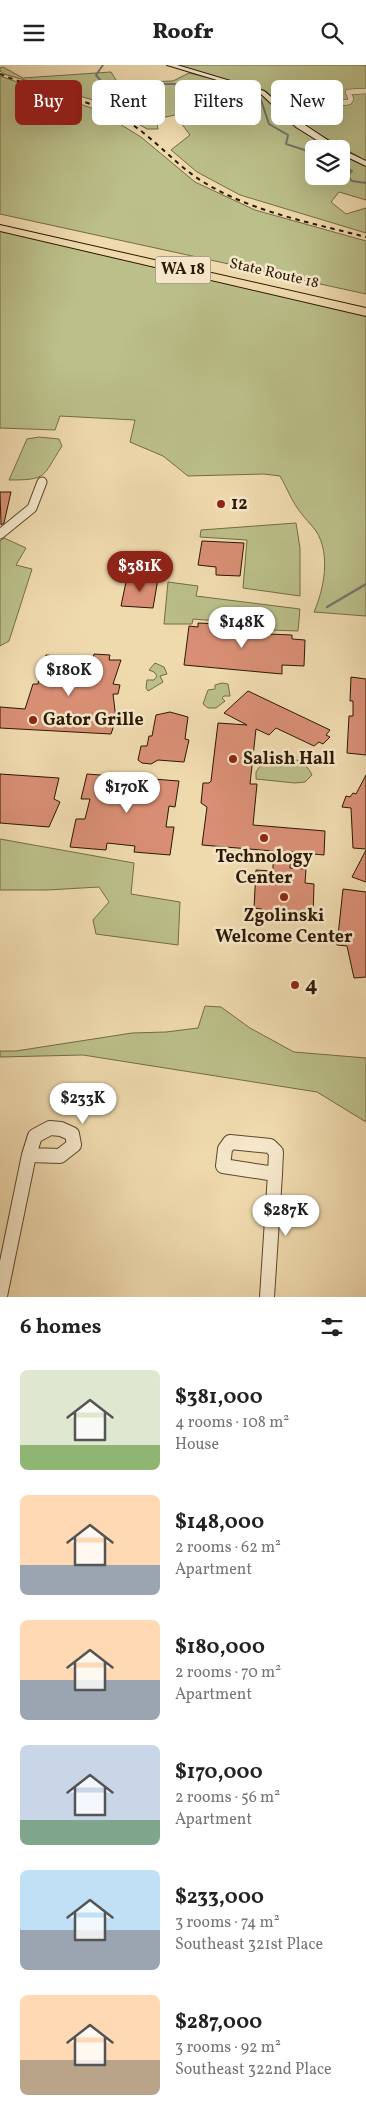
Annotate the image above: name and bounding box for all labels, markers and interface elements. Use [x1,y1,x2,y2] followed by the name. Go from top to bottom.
[152,17,214,48] text: Roofr
[20,19,48,47] icon: menu
[318,19,346,47] icon: search
[15,80,82,125] chip: Buy
[92,80,165,125] chip: Rent
[175,80,261,125] chip: Filters
[271,80,343,125] chip: New
[305,140,350,185] map controls
[305,140,350,185] button: layers
[227,254,321,294] street label: State Route 18
[156,257,210,283] road number: WA 18
[231,492,248,517] place label: 12
[215,498,227,510] marker: 12
[105,551,175,593] pin: $381K
[118,556,162,578] text: $381K
[207,607,277,649] pin: $148K
[219,612,265,634] text: $148K
[34,655,104,697] pin: $180K
[46,660,92,682] text: $180K
[43,708,144,733] place label: Gator Grille
[27,714,39,726] marker: Gator Grille
[243,747,335,772] place label: Salish Hall
[227,753,239,765] marker: Salish Hall
[92,771,162,814] pin: $170K
[105,777,149,799] text: $170K
[258,832,270,844] marker: Technology Center
[215,845,313,891] place label: Technology Center
[278,891,290,903] marker: Zgolinski Welcome Center
[215,904,353,950] place label: Zgolinski Welcome Center
[305,971,318,1000] place label: 4
[289,979,301,991] marker: 4
[48,1083,118,1125] pin: $233K
[61,1088,105,1110] text: $233K
[251,1195,321,1237] pin: $287K
[263,1200,309,1222] text: $287K
[20,1313,101,1342] text: 6 homes
[318,1313,346,1341] icon: filters
[175,1383,263,1412] text: $381,000
[60,1390,120,1450] icon: home
[175,1412,289,1434] text: 4 rooms · 108 m²
[175,1434,219,1456] text: House
[175,1508,264,1537] text: $148,000
[60,1515,120,1575] icon: home
[175,1537,281,1559] text: 2 rooms · 62 m²
[175,1559,252,1581] text: Apartment
[175,1633,265,1662] text: $180,000
[60,1640,120,1700] icon: home
[175,1662,281,1684] text: 2 rooms · 70 m²
[175,1684,252,1706] text: Apartment
[175,1758,263,1787] text: $170,000
[60,1765,120,1825] icon: home
[175,1787,280,1809] text: 2 rooms · 56 m²
[175,1809,252,1831] text: Apartment
[175,1883,264,1912] text: $233,000
[60,1890,120,1950] icon: home
[175,1912,280,1934] text: 3 rooms · 74 m²
[175,1934,323,1956] text: Southeast 321st Place
[175,2008,262,2037] text: $287,000
[60,2015,120,2075] icon: home
[175,2037,281,2059] text: 3 rooms · 92 m²
[175,2059,332,2081] text: Southeast 322nd Place

